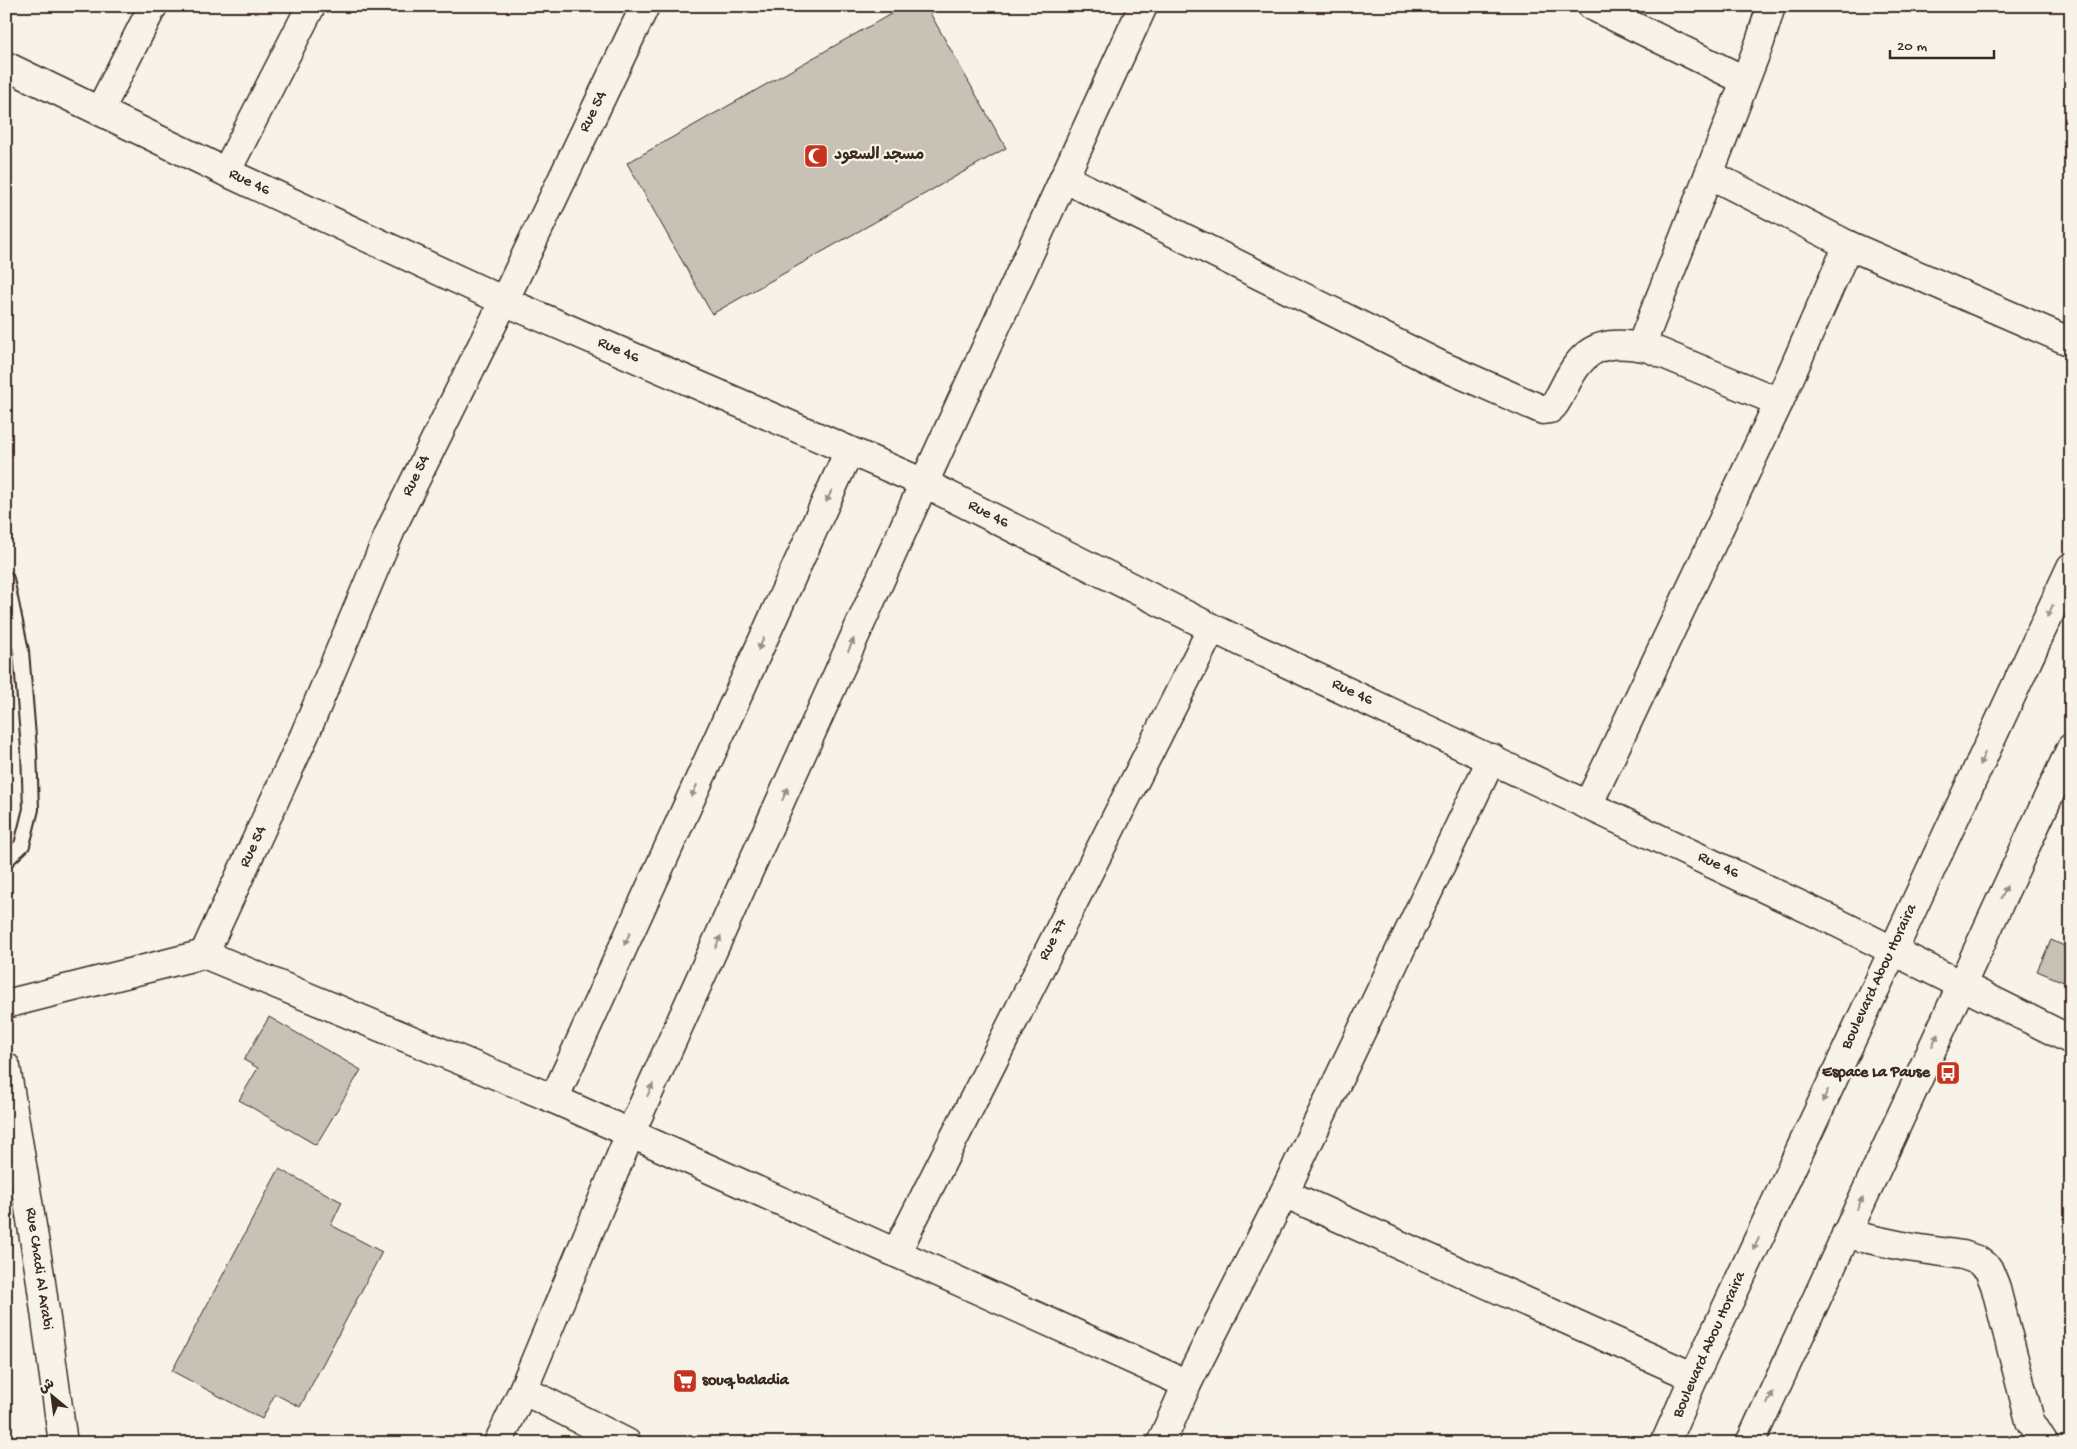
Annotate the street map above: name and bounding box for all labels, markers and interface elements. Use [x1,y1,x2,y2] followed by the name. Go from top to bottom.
[1890,28,1993,60] scale bar
[1897,38,1927,56] text: 20 m
[576,88,612,136] street label: Rue 54
[803,143,829,169] mosque icon: مسجد السعود
[834,146,924,166] place label: مسجد السعود
[225,165,274,201] street label: Rue 46
[594,334,643,369] street label: Rue 46
[399,452,435,500] street label: Rue 54
[825,489,833,503] one-way arrow
[964,497,1013,534] street label: Rue 46
[2046,604,2054,618] one-way arrow
[757,637,765,651] one-way arrow
[847,638,856,653] one-way arrow
[1328,675,1377,711] street label: Rue 46
[1977,752,1985,766] one-way arrow
[690,784,698,798] one-way arrow
[781,787,789,801] one-way arrow
[236,823,272,871] street label: Rue 54
[1694,848,1743,884] street label: Rue 46
[2000,885,2008,899] one-way arrow
[1838,900,1922,1054] street label: Boulevard Abou Horaira
[1035,915,1073,964] street label: Rue 77
[622,932,630,946] one-way arrow
[714,935,722,949] one-way arrow
[1931,1032,1939,1047] one-way arrow
[1935,1060,1961,1086] bus stop icon: Espace La Pause
[1822,1064,1931,1083] place label: Espace La Pause
[647,1083,655,1097] one-way arrow
[1820,1089,1828,1103] one-way arrow
[1856,1196,1864,1210] one-way arrow
[20,1207,56,1331] street label: Rue Chadi Al Arabi
[1752,1237,1760,1251] one-way arrow
[1669,1268,1751,1422] street label: Boulevard Abou Horaira
[672,1368,698,1394] supermarket icon: souq baladia
[28,1372,78,1422] north arrow
[702,1372,790,1391] place label: souq baladia
[36,1376,58,1398] text: ش
[1766,1391,1774,1406] one-way arrow

